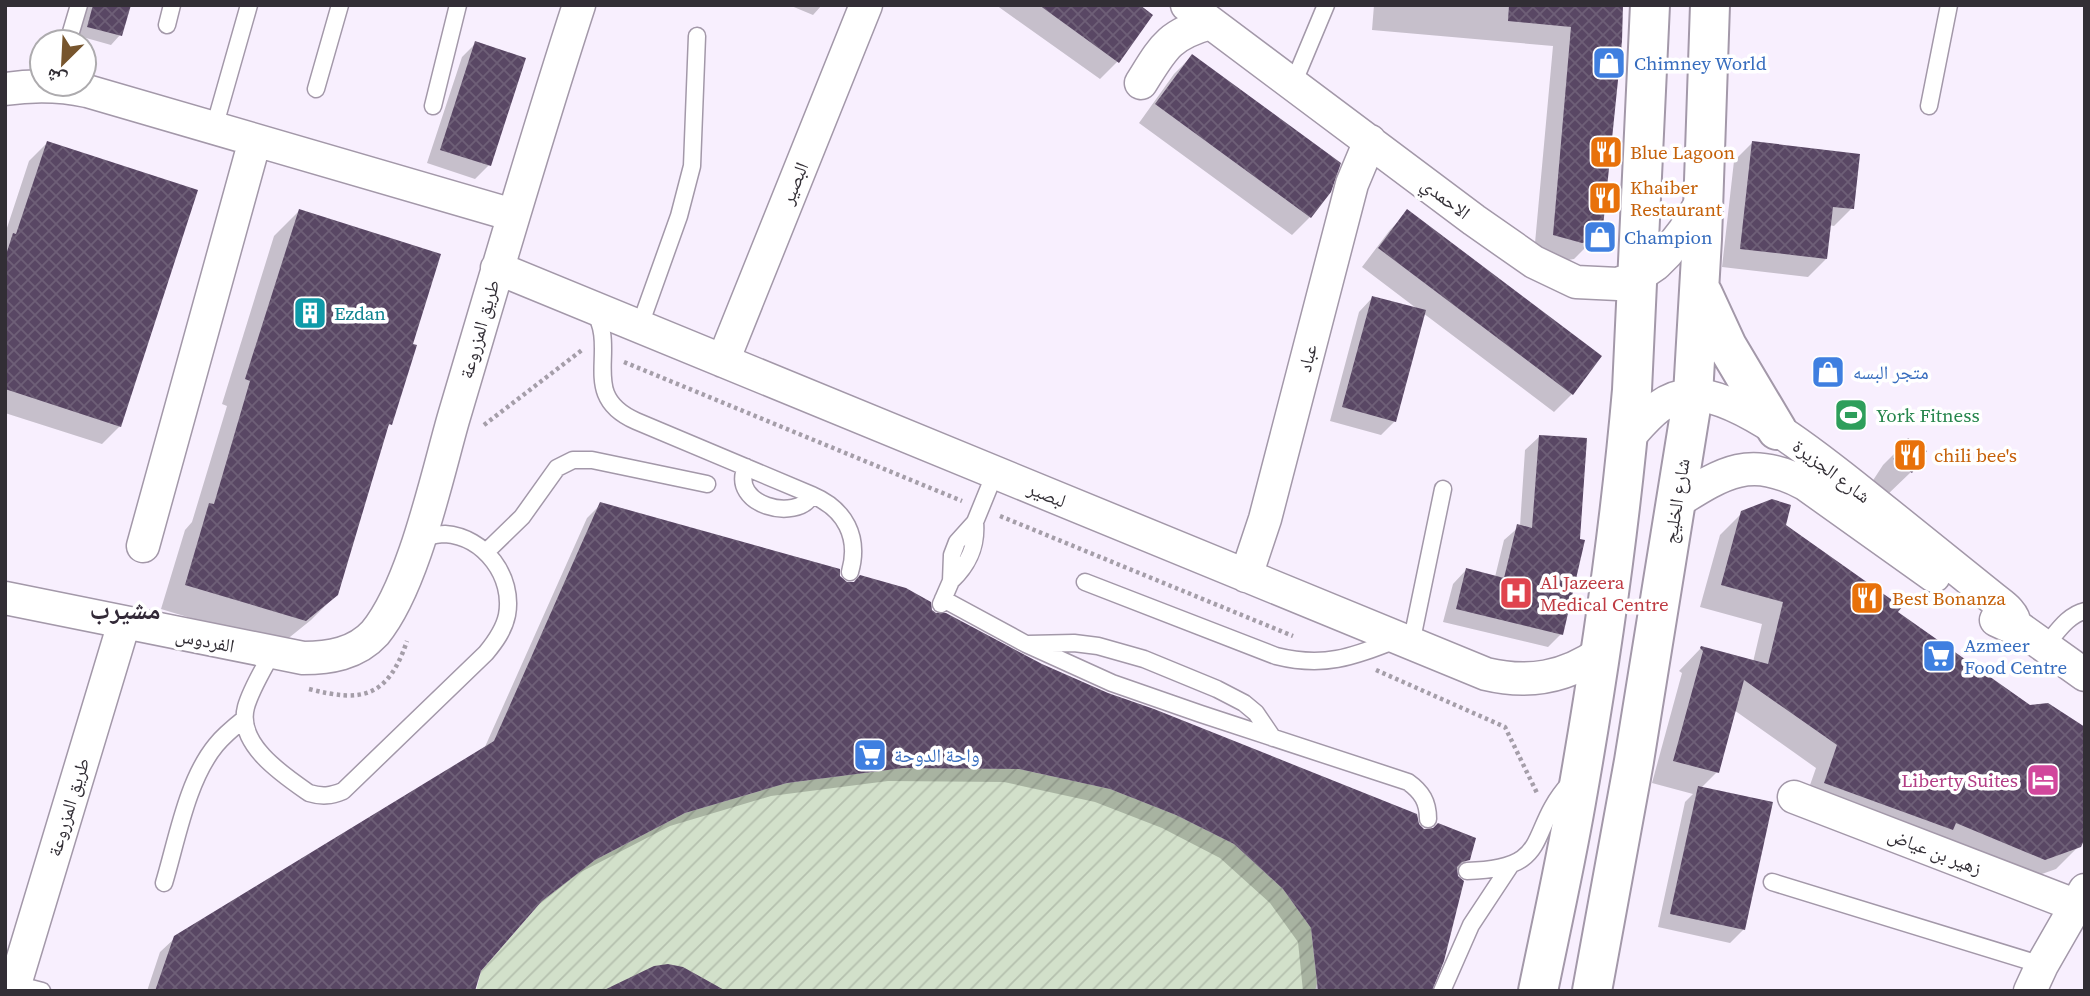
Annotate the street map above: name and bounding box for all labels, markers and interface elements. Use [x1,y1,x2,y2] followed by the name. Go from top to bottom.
[28,28,98,98] north arrow
[1590,44,1628,82] shop icon: Chimney World
[1634,50,1767,76] place label: Chimney World
[42,63,71,95] text: ش
[1587,133,1625,171] restaurant icon: Blue Lagoon
[1630,139,1735,165] place label: Blue Lagoon
[773,158,814,209] street label: البصير
[1414,171,1476,227] street label: الاحمدي
[1630,174,1723,222] place label: Khaiber Restaurant
[1586,179,1624,217] restaurant icon: Khaiber Restaurant
[1581,218,1619,256] shop icon: Champion
[1624,224,1713,250] place label: Champion
[452,276,506,382] street label: طريق المزروعة
[291,294,329,332] building icon: Ezdan
[334,300,386,326] place label: Ezdan
[1291,341,1323,375] street label: عباد
[1809,353,1847,391] shop icon: متجر البسه
[1853,359,1929,385] place label: متجر البسه
[1832,396,1870,434] sports icon: York Fitness
[1876,402,1980,428] place label: York Fitness
[1788,433,1876,509] street label: شارع الجزيرة
[1891,436,1929,474] restaurant icon: chili bee's
[1934,442,2017,468] place label: chili bee's
[1656,457,1696,545] street label: شارع الخليج
[1023,474,1070,513] street label: لبصير
[1540,569,1669,617] place label: Al Jazeera Medical Centre
[1497,574,1535,612] hospital icon: Al Jazeera Medical Centre
[1848,579,1886,617] restaurant icon: Best Bonanza
[1892,585,2006,611] place label: Best Bonanza
[89,592,161,628] district label: مشيرب
[173,622,237,658] street label: الفردوس
[1964,632,2067,680] place label: Azmeer Food Centre
[1920,637,1958,675] supermarket icon: Azmeer Food Centre
[851,736,889,774] supermarket icon: واحة الدوحة
[894,742,980,768] place label: واحة الدوحة
[41,755,95,859] street label: طريق المزروعة
[2024,761,2062,799] hotel icon: Liberty Suites
[1901,767,2018,793] place label: Liberty Suites
[1884,821,1986,881] street label: زهير بن عياض

